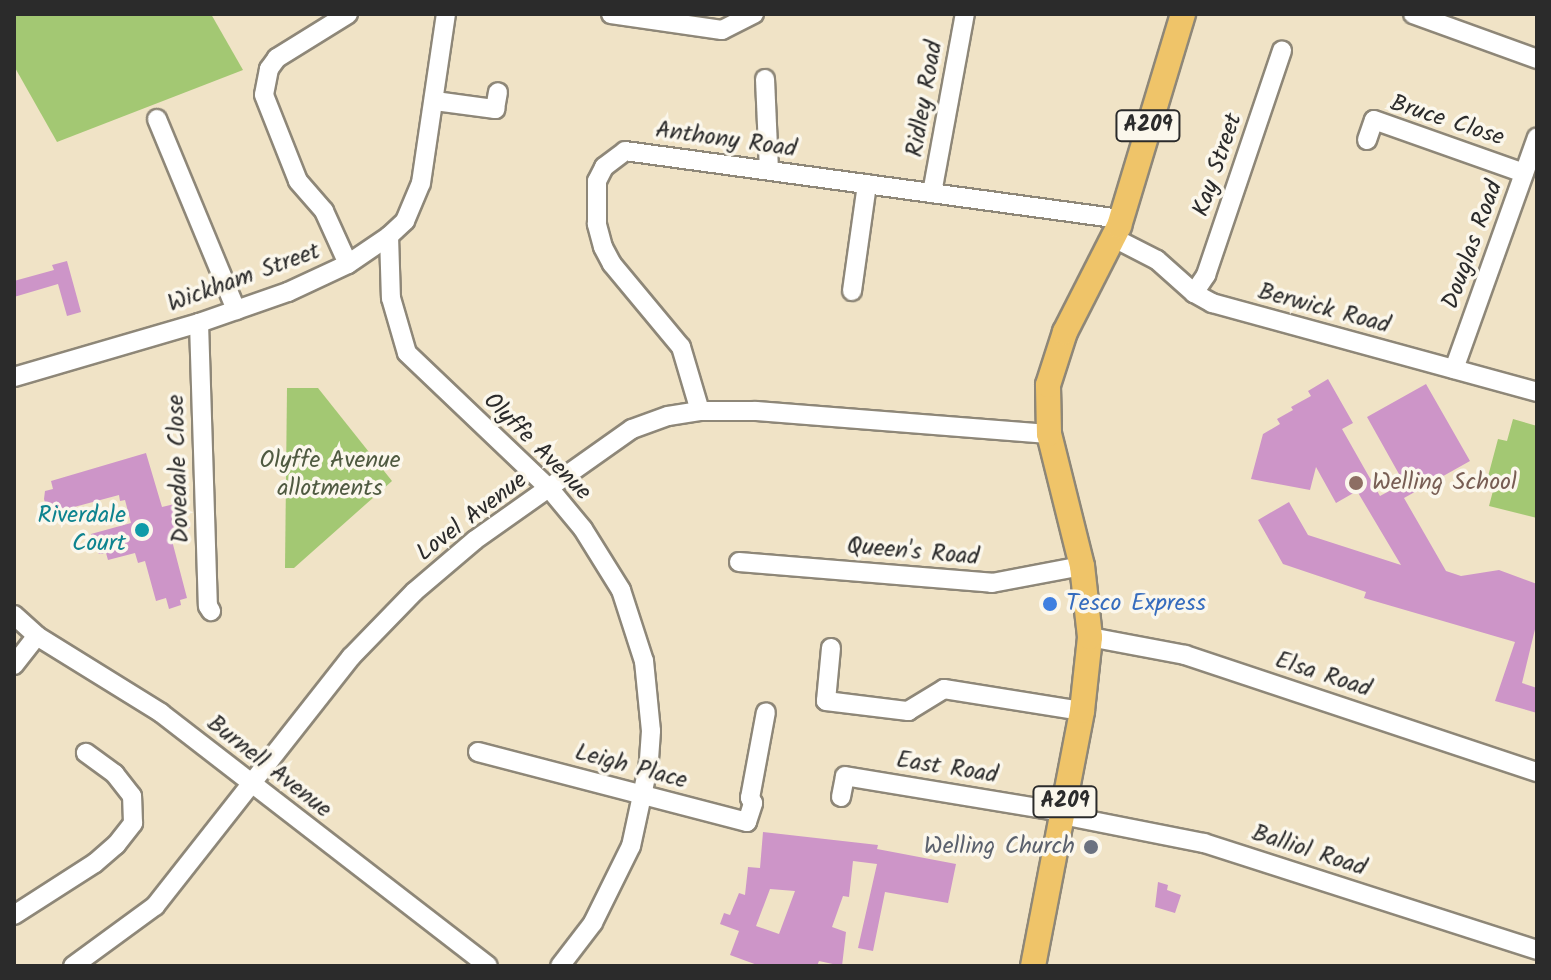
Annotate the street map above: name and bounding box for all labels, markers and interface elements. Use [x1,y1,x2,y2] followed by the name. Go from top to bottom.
[901,39,949,159] street label: Ridley Road
[1386,89,1508,153] street label: Bruce Close
[1114,108,1182,144] road number: A209
[1187,110,1249,220] street label: Kay Street
[654,116,798,164] street label: Anthony Road
[1436,177,1510,313] street label: Douglas Road
[164,237,324,319] street label: Wickham Street
[1255,278,1393,340] street label: Berwick Road
[477,387,597,507] street label: Olyffe Avenue
[162,394,196,544] street label: Dovedale Close
[260,447,400,503] park label: Olyffe Avenue allotments
[411,466,533,568] street label: Lovel Avenue
[1372,469,1517,497] place label: Welling School
[1347,474,1365,492] marker: Welling School
[37,502,126,558] place label: Riverdale Court
[133,521,151,539] marker: Riverdale Court
[846,532,980,572] street label: Queen's Road
[1066,590,1206,618] place label: Tesco Express
[1041,595,1059,613] marker: Tesco Express
[1271,646,1375,704] street label: Elsa Road
[201,709,337,825] street label: Burnell Avenue
[572,738,690,796] street label: Leigh Place
[894,746,1000,790] street label: East Road
[1031,784,1099,820] road number: A209
[1248,819,1370,883] street label: Balliol Road
[924,833,1075,861] place label: Welling Church
[1082,838,1100,856] marker: Welling Church

